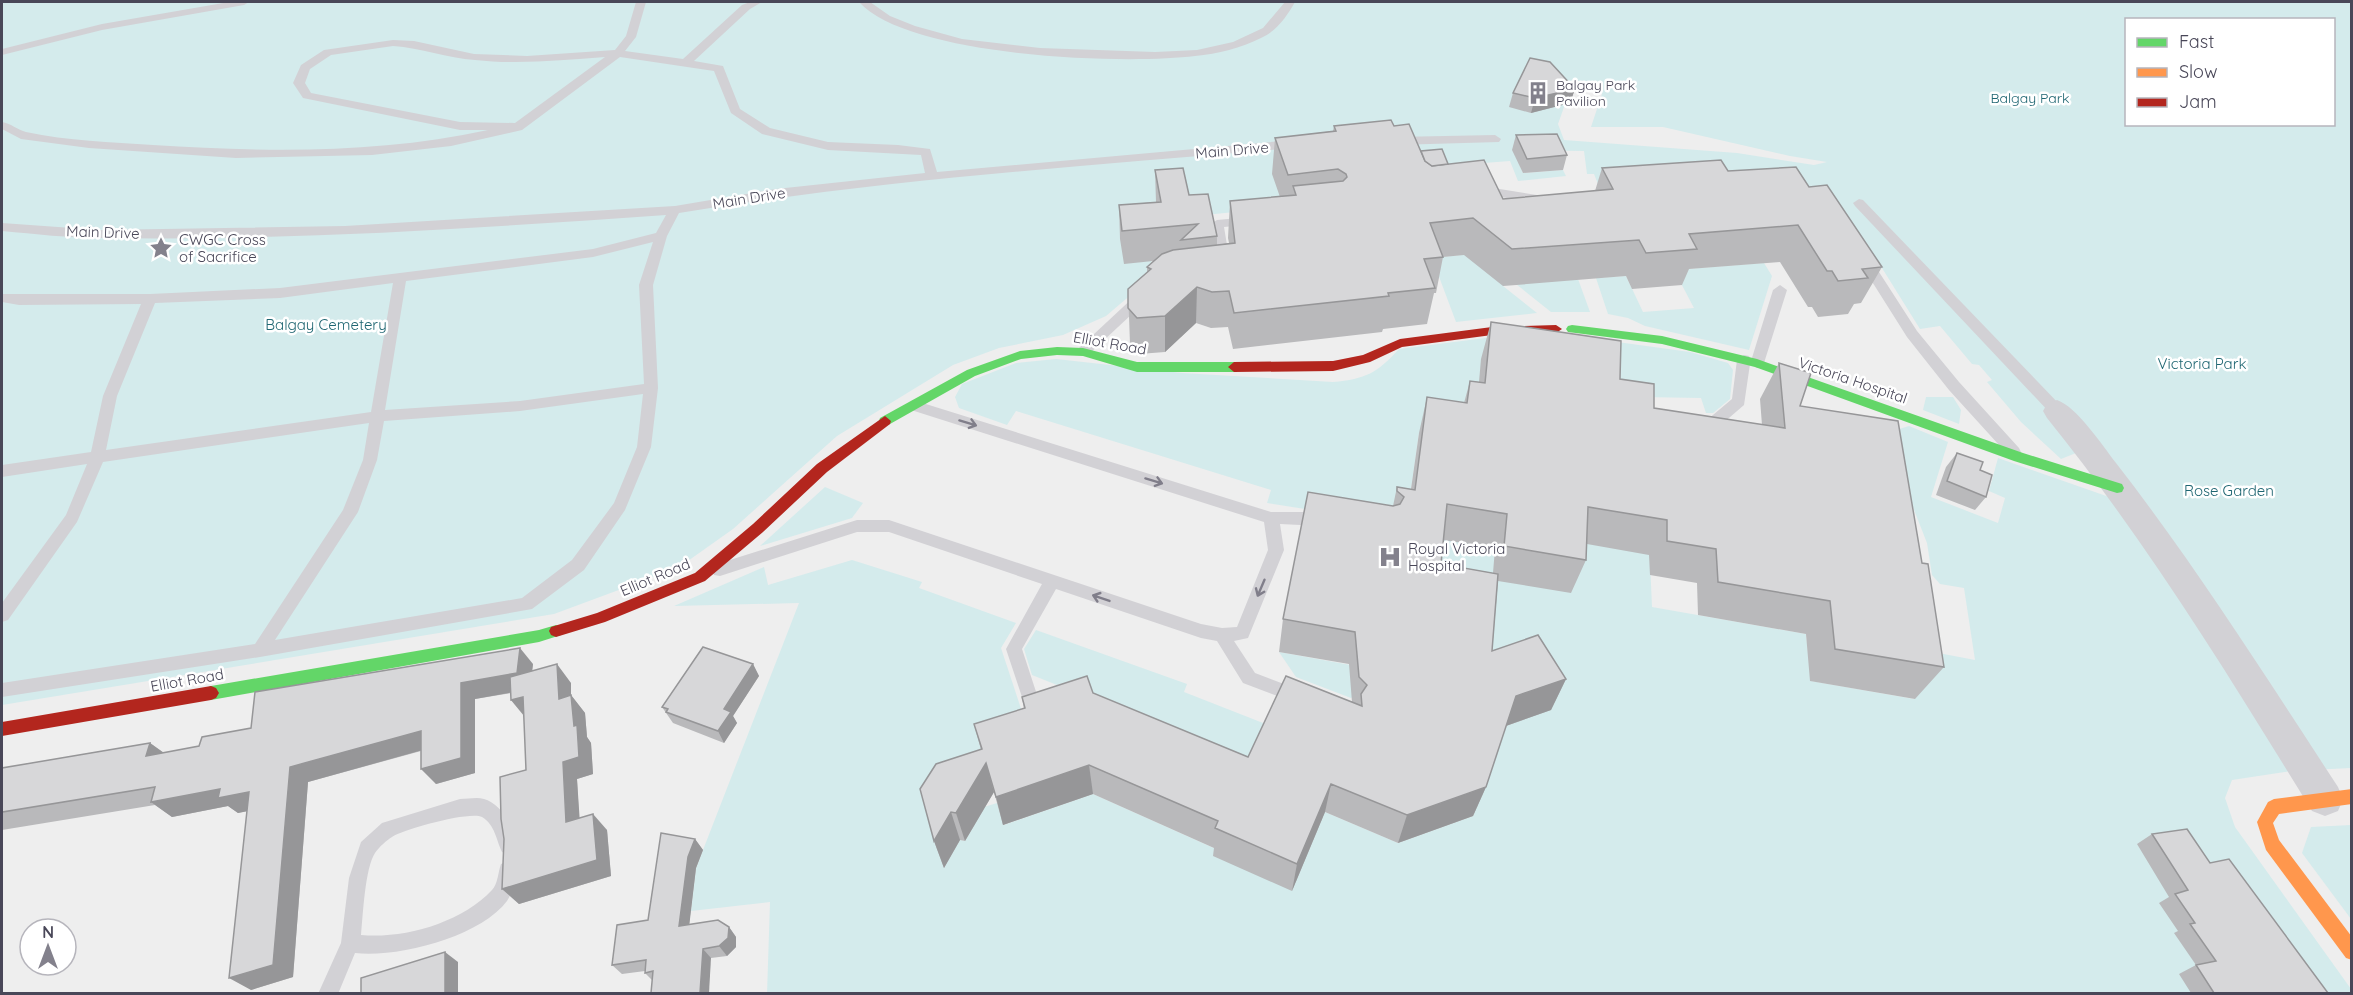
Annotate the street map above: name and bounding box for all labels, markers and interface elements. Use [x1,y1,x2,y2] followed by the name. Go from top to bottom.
[2125,18,2335,126] legend
[2179,30,2214,53] text: Fast
[2179,60,2217,83] text: Slow
[1556,76,1635,110] place label: Balgay Park Pavilion
[1525,80,1551,106] building icon: Balgay Park Pavilion
[1990,89,2070,107] park label: Balgay Park
[2179,90,2217,113] text: Jam
[1195,137,1269,163] street label: Main Drive
[711,183,787,213] street label: Main Drive
[66,221,140,243] street label: Main Drive
[179,230,266,266] place label: CWGC Cross of Sacrifice
[148,235,174,261] place icon: CWGC Cross of Sacrifice
[265,315,387,334] park label: Balgay Cemetery
[1072,327,1148,359] street label: Elliot Road
[1796,352,1910,408] street label: Victoria Hospital
[2158,354,2246,373] park label: Victoria Park
[958,418,977,429] one-way arrow
[1144,477,1163,488] one-way arrow
[2184,481,2274,500] park label: Rose Garden
[1408,539,1505,575] place label: Royal Victoria Hospital
[1377,544,1403,570] hospital icon: Royal Victoria Hospital
[617,554,693,600] street label: Elliot Road
[1255,578,1266,597] one-way arrow
[1092,591,1111,602] one-way arrow
[149,664,225,696] street label: Elliot Road
[18,917,78,977] north arrow
[42,922,54,942] text: N

